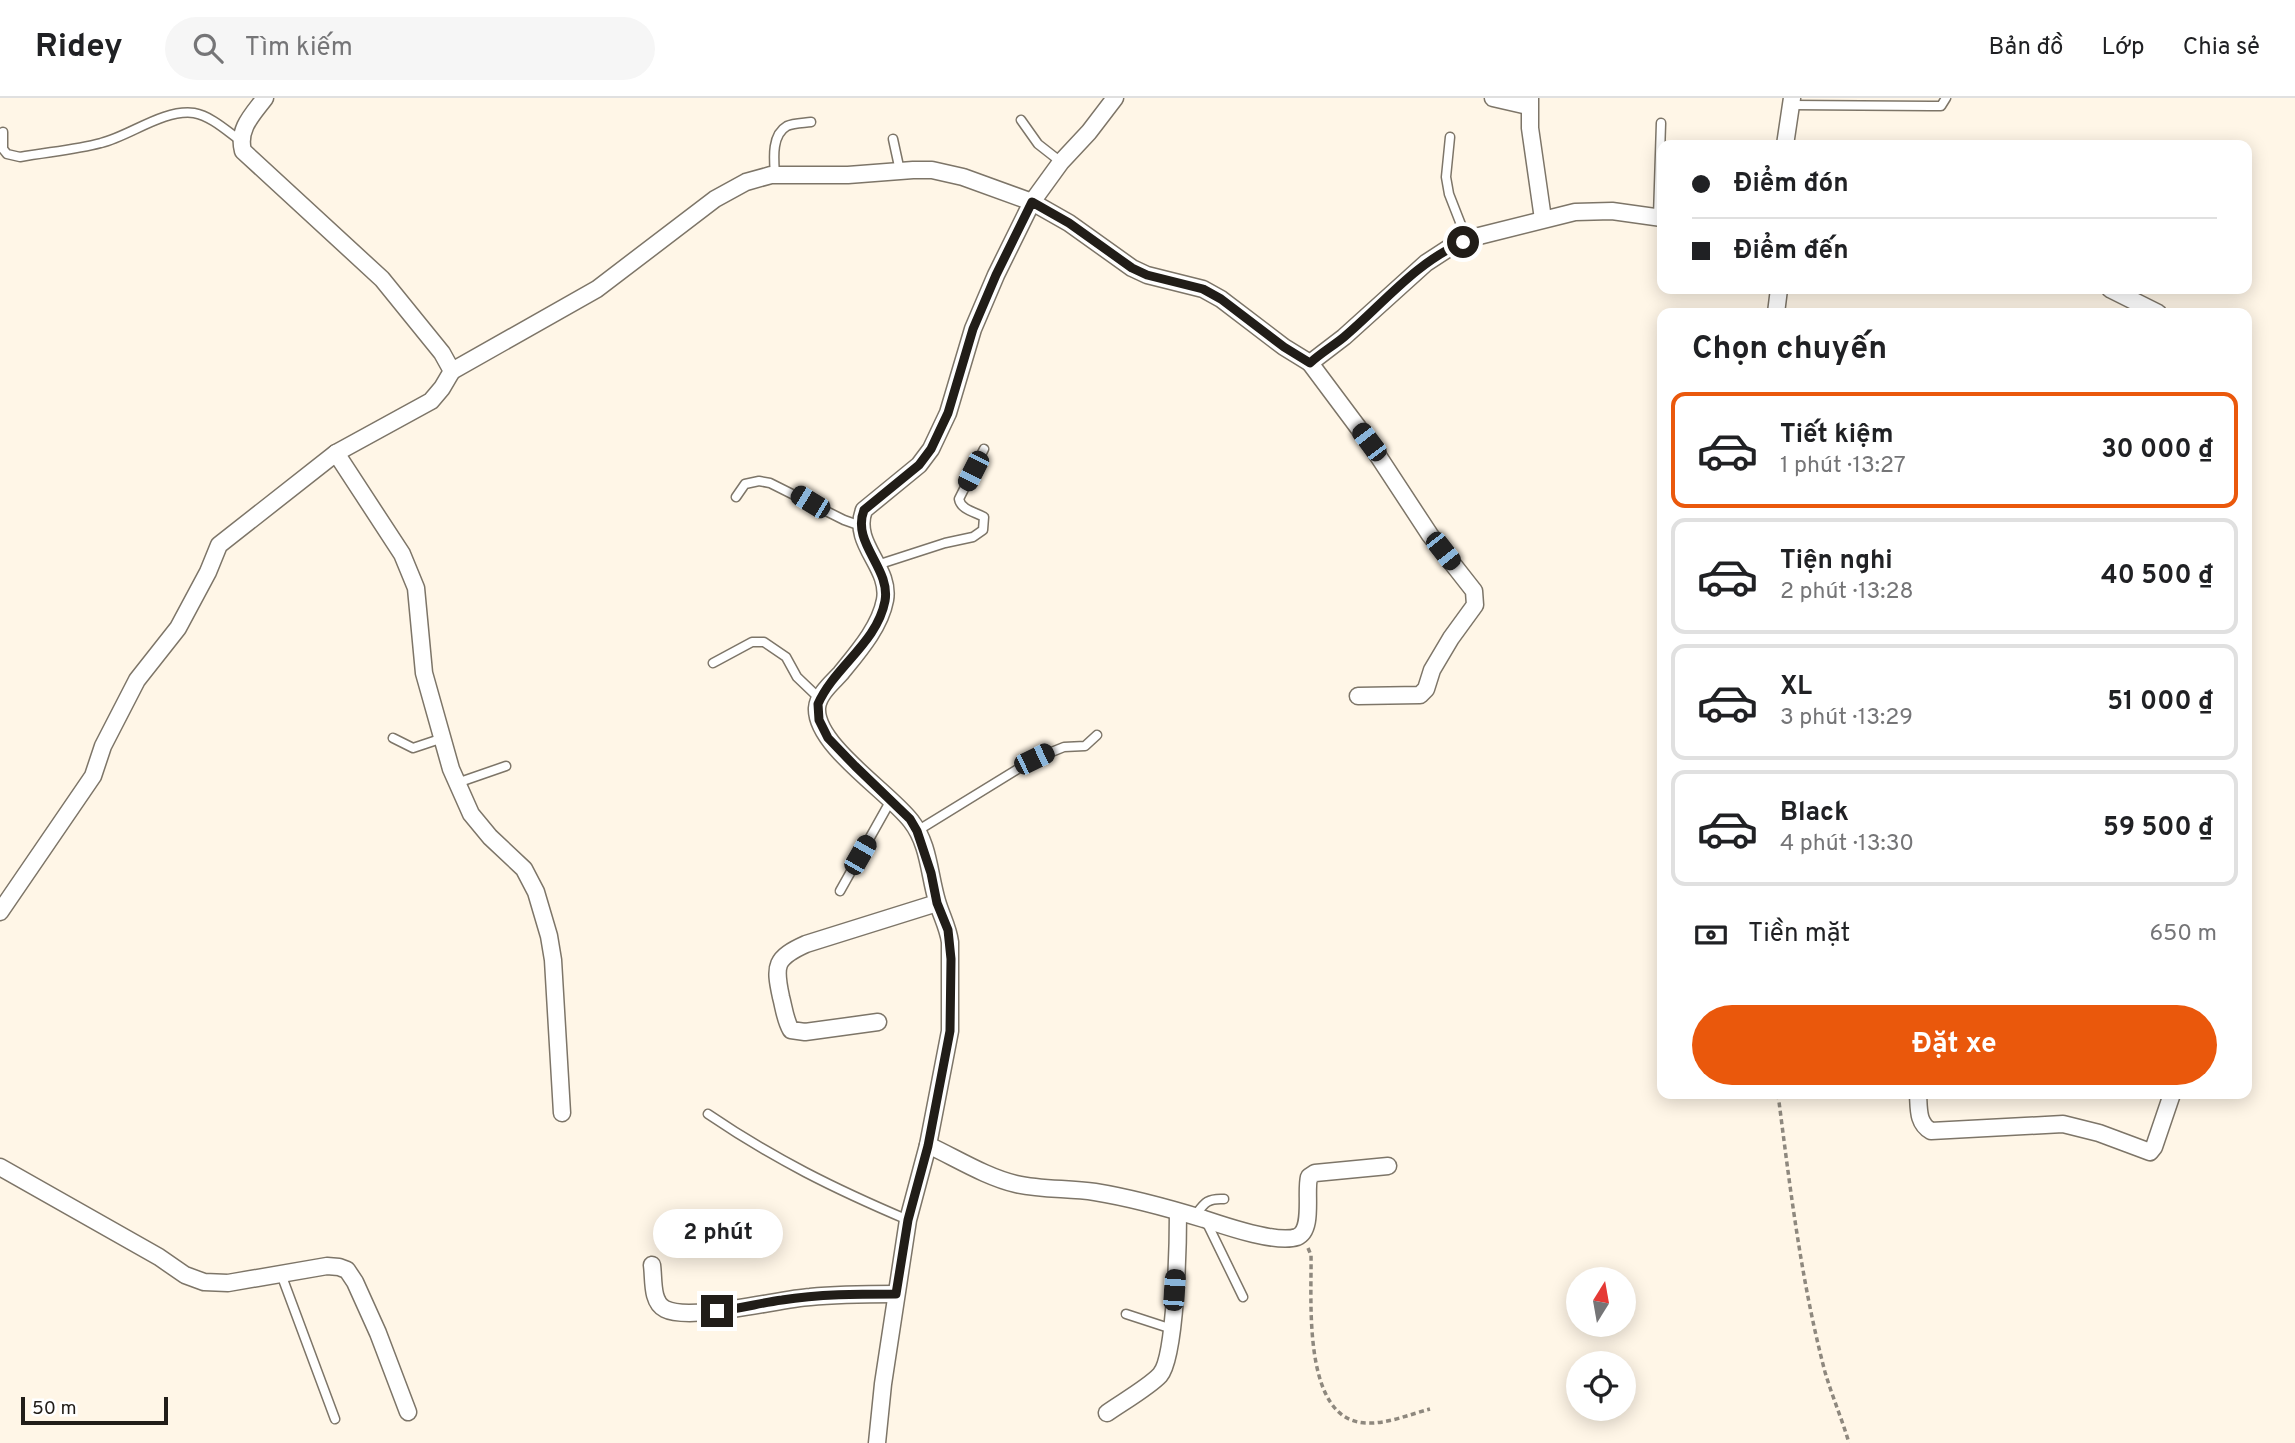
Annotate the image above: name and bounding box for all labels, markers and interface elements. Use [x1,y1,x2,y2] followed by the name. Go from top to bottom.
[165,17,655,80] search box
[35,27,123,69] text: Ridey
[189,29,227,67] icon: search
[245,32,353,65] text: Tìm kiếm
[1989,33,2064,63] text: Bản đồ
[2102,33,2145,63] text: Lớp
[2183,33,2260,63] text: Chia sẻ
[1734,168,1849,201] text: Điểm đón
[1447,226,1479,258] route start
[1734,235,1849,268] text: Điểm đến
[1692,330,1887,370] text: Chọn chuyến
[1348,419,1391,465] car
[1696,419,1759,482] icon: car
[1780,419,1893,452] text: Tiết kiệm
[2101,434,2213,467] text: 30 000 ₫
[955,448,992,494] car
[1780,452,1906,481] text: 1 phút · 13:27
[787,482,834,522] car
[1422,528,1465,574] car
[1696,545,1759,608] icon: car
[1780,545,1893,578] text: Tiện nghi
[2101,560,2213,593] text: 40 500 ₫
[1780,578,1914,607] text: 2 phút · 13:28
[1696,671,1759,734] icon: car
[1780,671,1812,704] text: XL
[2107,686,2213,719] text: 51 000 ₫
[1780,704,1913,733] text: 3 phút · 13:29
[1011,740,1058,778] car
[1696,797,1759,860] icon: car
[1780,797,1849,830] text: Black
[2103,812,2213,845] text: 59 500 ₫
[1780,830,1914,859] text: 4 phút · 13:30
[841,832,880,878] car
[1692,916,1730,954] icon: cash
[1748,918,1850,951] text: Tiền mặt
[2149,920,2217,949] text: 650 m
[1692,1005,2217,1085] button: Đặt xe
[652,1210,782,1258] callout: 2 phút
[683,1219,753,1248] text: 2 phút
[1566,1267,1636,1337] north arrow
[1566,1267,1636,1421] map controls
[1163,1268,1186,1312] car
[701,1295,733,1327] route end
[1566,1351,1636,1421] button: locate
[21,1394,168,1426] scale bar
[32,1397,77,1421] text: 50 m

